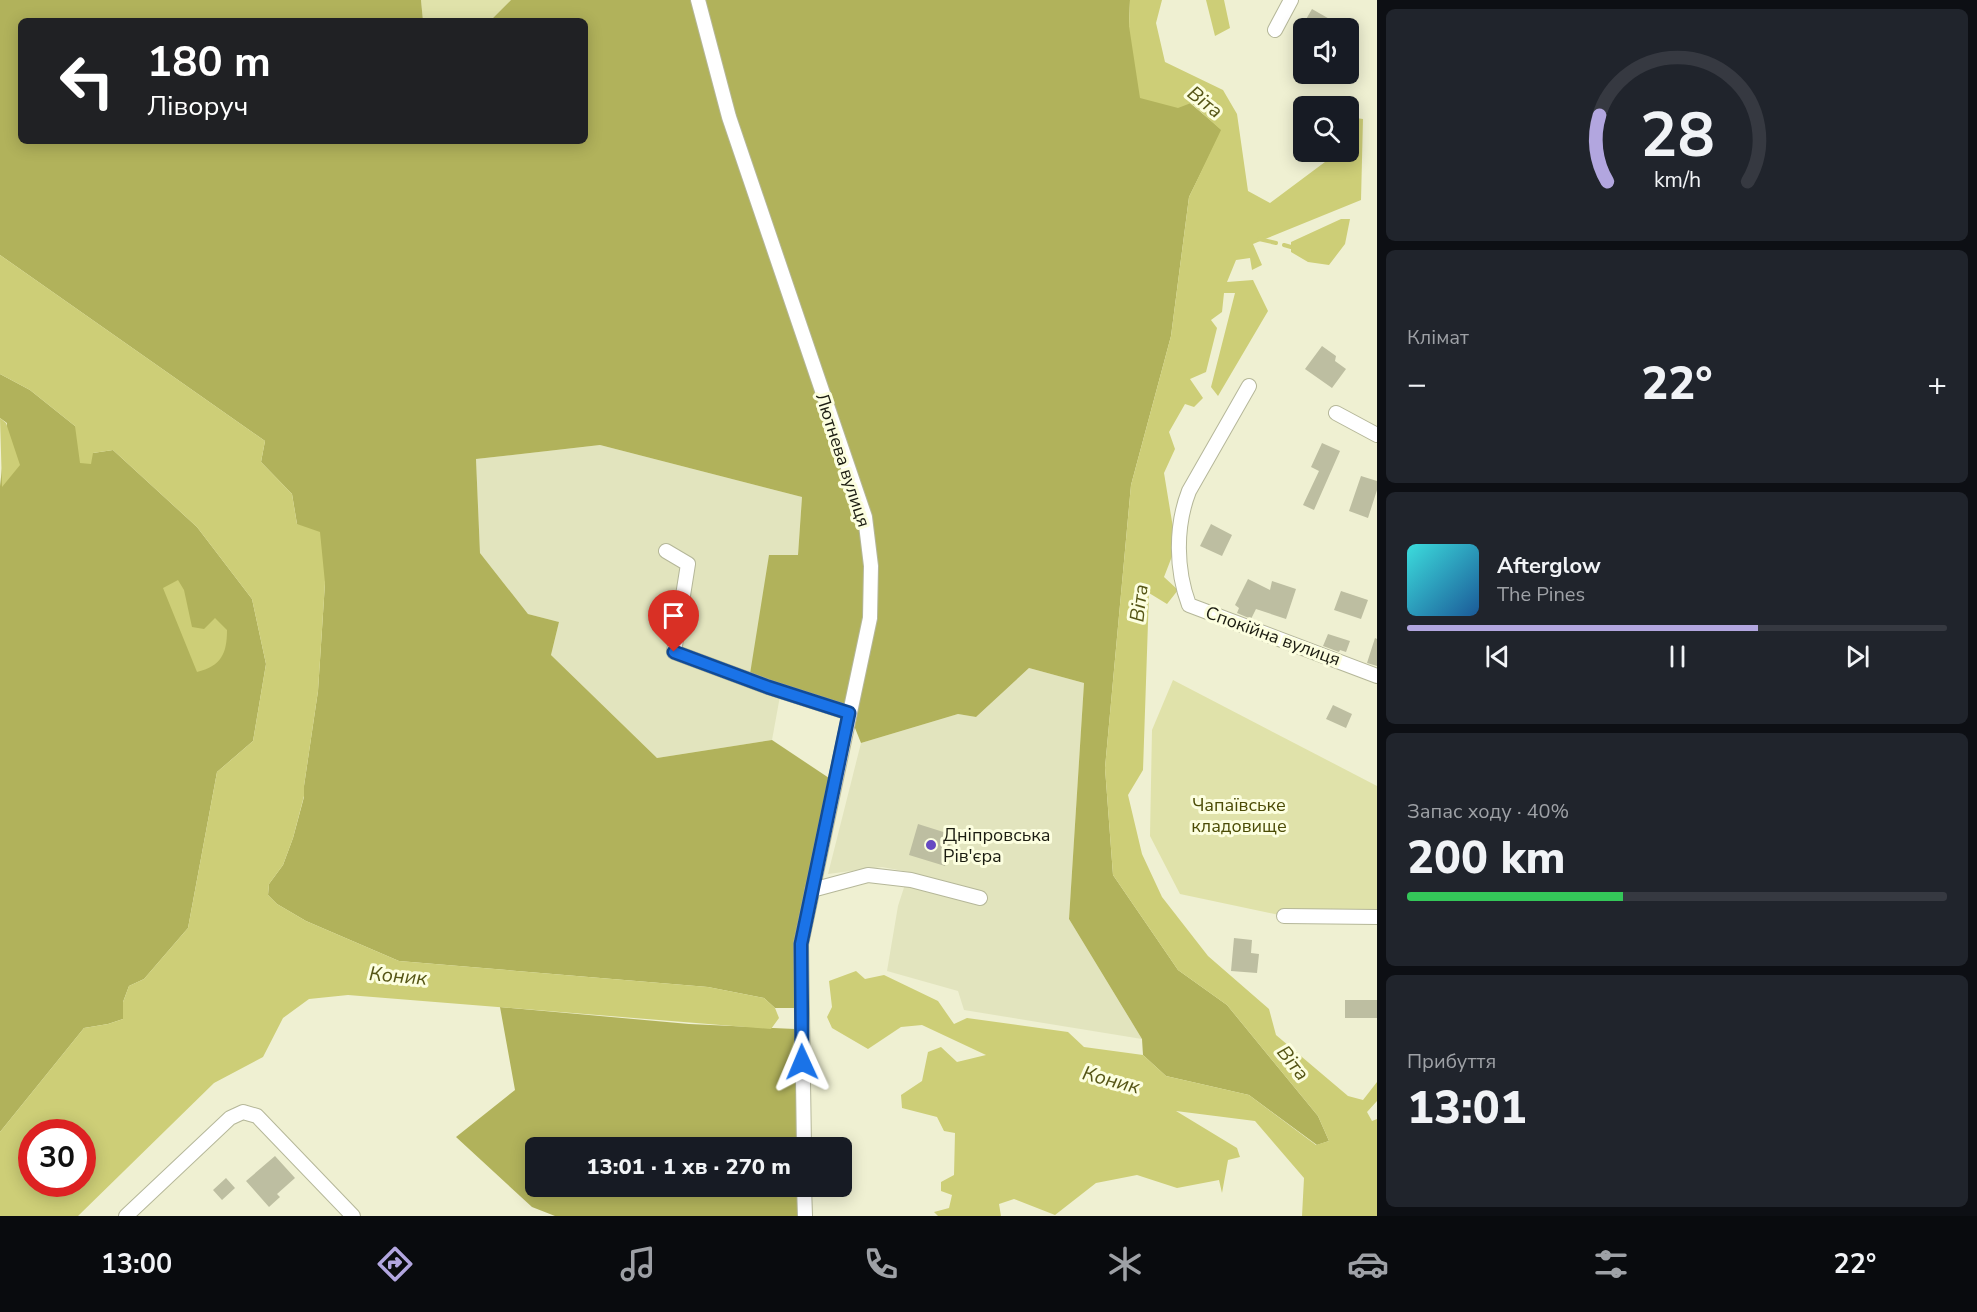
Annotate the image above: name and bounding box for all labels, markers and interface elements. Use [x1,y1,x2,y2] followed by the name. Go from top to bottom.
[1293,18,1359,162] map controls
[1293,18,1359,84] button: sound
[147,34,271,91] text: 180 m
[48,42,126,120] icon: left
[1182,80,1228,124] water label: Віта
[147,88,248,125] text: Ліворуч
[1640,93,1714,178] text: 28
[1293,96,1359,162] button: search
[1653,166,1701,196] text: km/h
[1407,324,1469,351] text: Клімат
[1641,354,1713,415] text: 22°
[1407,362,1427,407] text: −
[1927,362,1947,407] text: +
[810,390,876,530] street label: Лютнева вулиця
[1497,551,1601,581] text: Afterglow
[1497,581,1585,608] text: The Pines
[1123,582,1155,624] water label: Віта
[648,590,699,652] pin
[657,599,690,632] icon: arrive
[1202,600,1344,672] street label: Спокійна вулиця
[1481,640,1514,673] icon: previous
[1661,640,1694,673] icon: pause
[1841,640,1874,673] icon: next
[1191,793,1287,838] park label: Чапаївське кладовище
[1407,798,1569,825] text: Запас ходу · 40%
[943,823,1051,868] place label: Дніпровська Рів'єра
[1407,828,1566,889] text: 200 km
[924,838,938,852] marker: Дніпровська Рів'єра
[368,960,429,992] water label: Коник
[770,1030,834,1094] position arrow
[1271,1040,1315,1086] water label: Віта
[1407,1048,1496,1075] text: Прибуття
[1080,1059,1143,1101] water label: Коник
[1407,1078,1527,1139] text: 13:01
[18,1119,96,1197] speed limit sign: 30
[586,1152,791,1182] text: 13:01 · 1 хв · 270 m
[374,1243,416,1285] icon: directions
[617,1243,659,1285] icon: music
[860,1243,902,1285] icon: phone
[1104,1243,1146,1285] icon: climate
[1347,1243,1389,1285] icon: car
[1590,1243,1632,1285] icon: filters
[101,1246,172,1283] text: 13:00
[1834,1246,1876,1283] text: 22°

